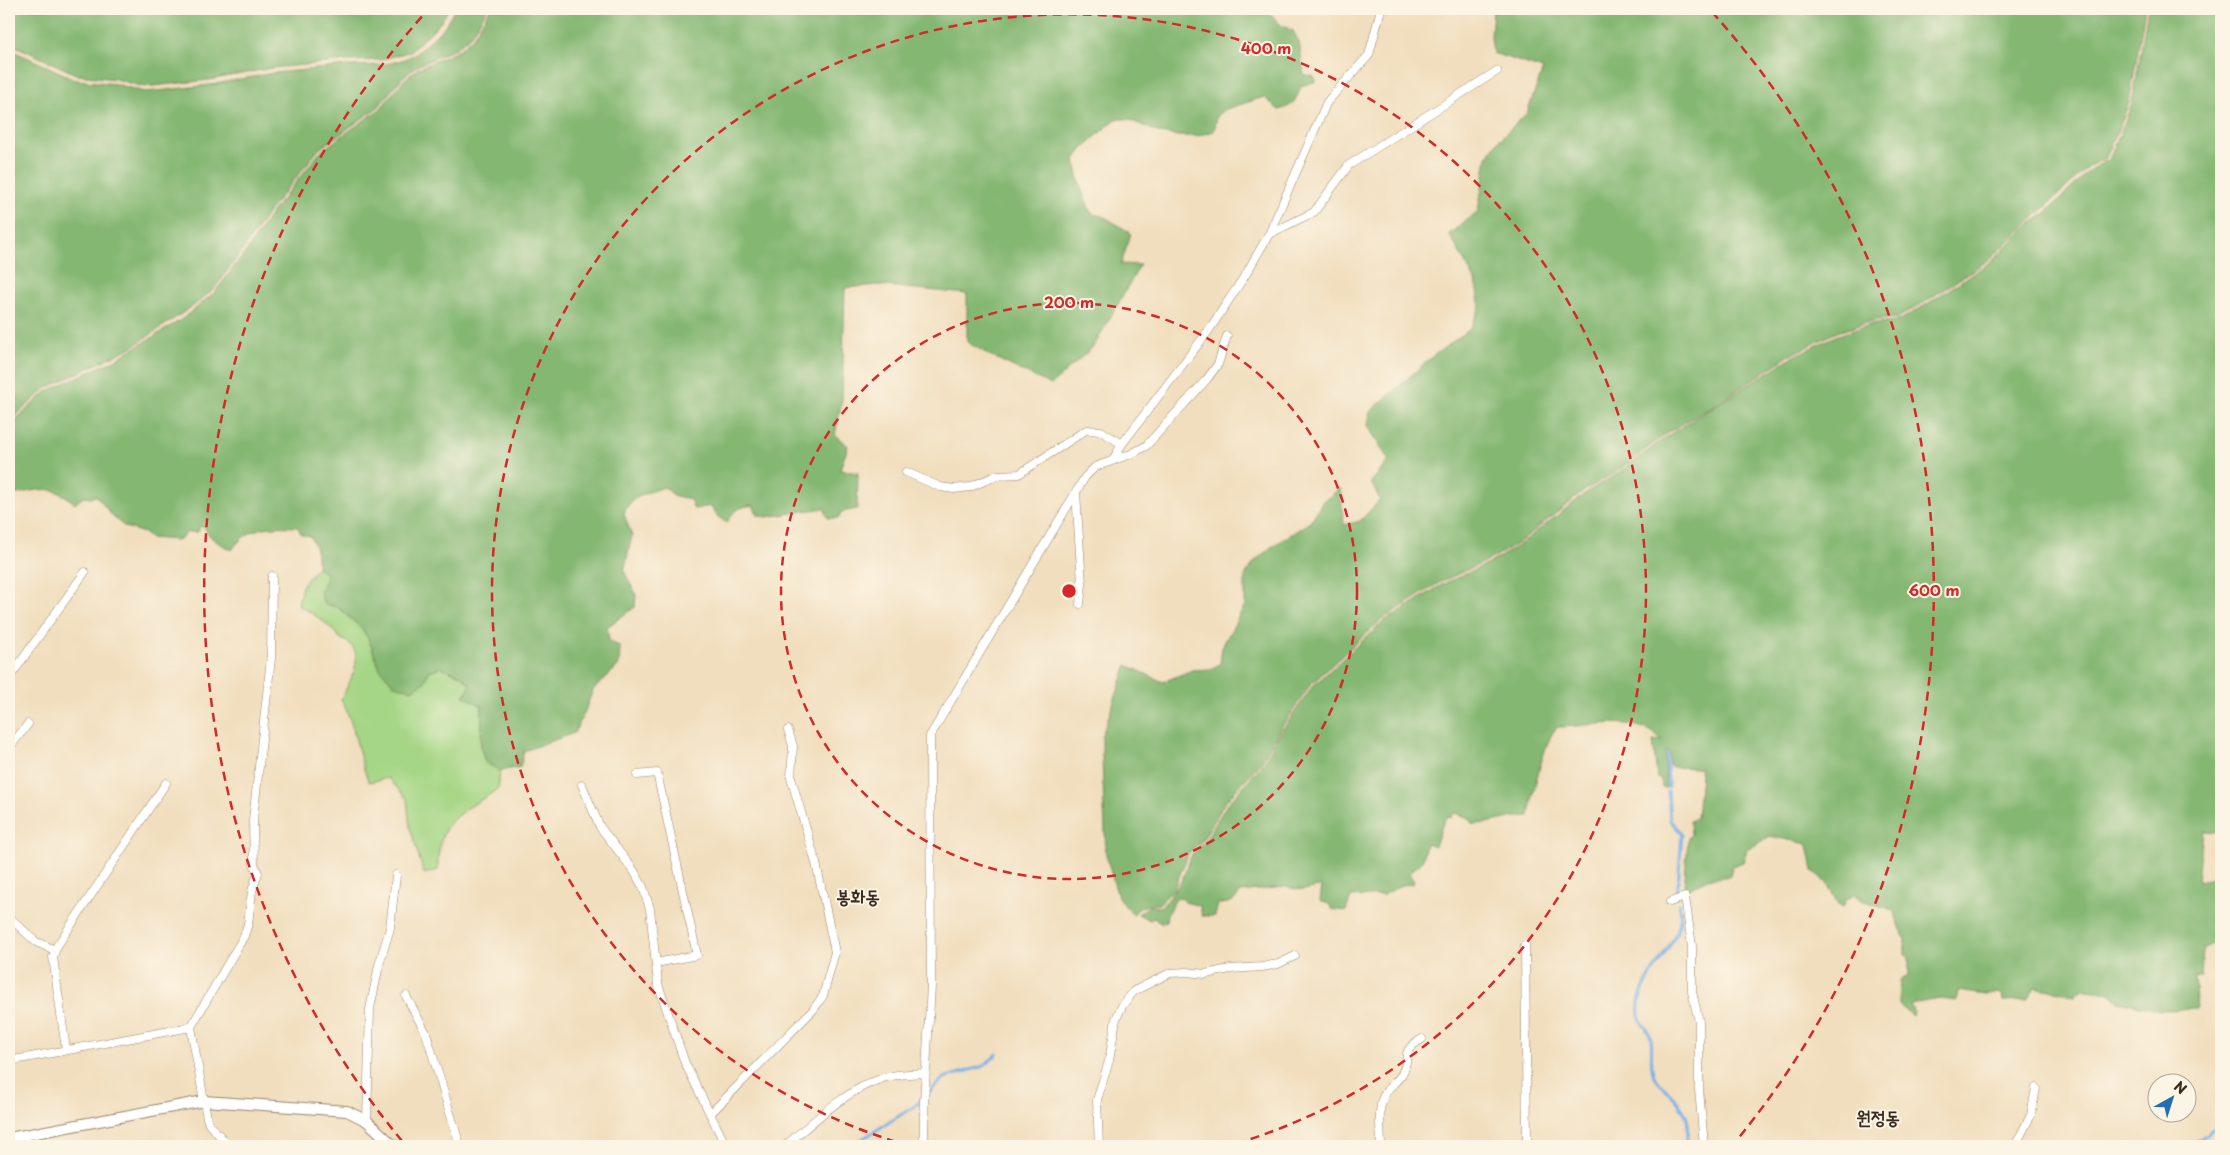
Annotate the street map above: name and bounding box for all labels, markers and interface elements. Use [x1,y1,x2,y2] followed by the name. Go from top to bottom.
[1241,36,1291,59] text: 400 m
[1044,290,1094,313] text: 200 m
[1908,578,1960,601] text: 600 m
[1060,582,1078,600] centre of rings
[836,882,880,909] district label: 봉화동
[2148,1072,2198,1122] north arrow
[2170,1076,2191,1099] text: N
[1856,1103,1900,1130] district label: 원정동

